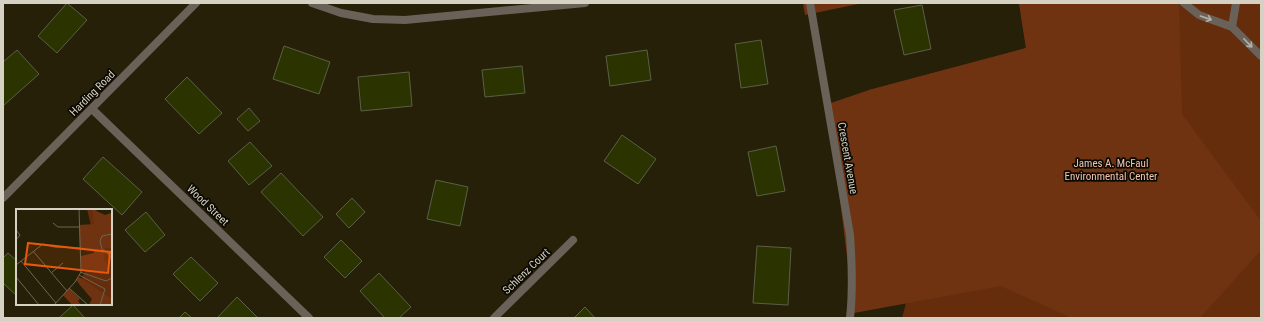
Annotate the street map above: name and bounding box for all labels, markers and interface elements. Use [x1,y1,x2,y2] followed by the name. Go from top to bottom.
[1200,15,1213,22] one-way arrow
[1243,38,1253,48] one-way arrow
[67,68,118,119] street label: Harding Road
[835,121,860,195] street label: Crescent Avenue
[1065,157,1158,183] park label: James A. McFaul Environmental Center
[184,182,231,228] street label: Wood Street
[16,209,112,305] inset map
[500,246,553,297] street label: Schlenz Court

